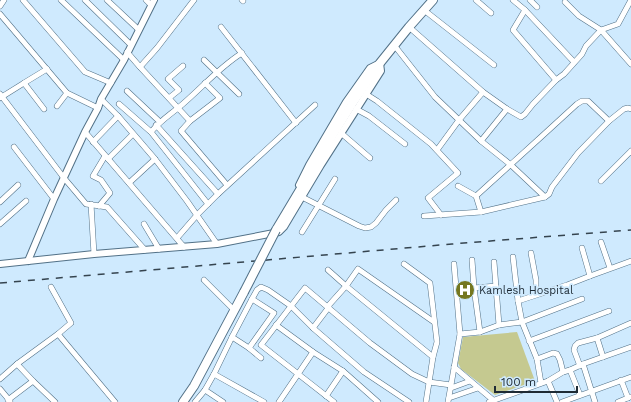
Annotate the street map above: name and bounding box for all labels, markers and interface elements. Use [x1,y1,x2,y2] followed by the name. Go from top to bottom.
[454,279,476,301] hospital icon: Kamlesh Hospital
[479,284,574,297] place label: Kamlesh Hospital
[495,368,577,394] scale bar
[501,375,536,389] text: 100 m

